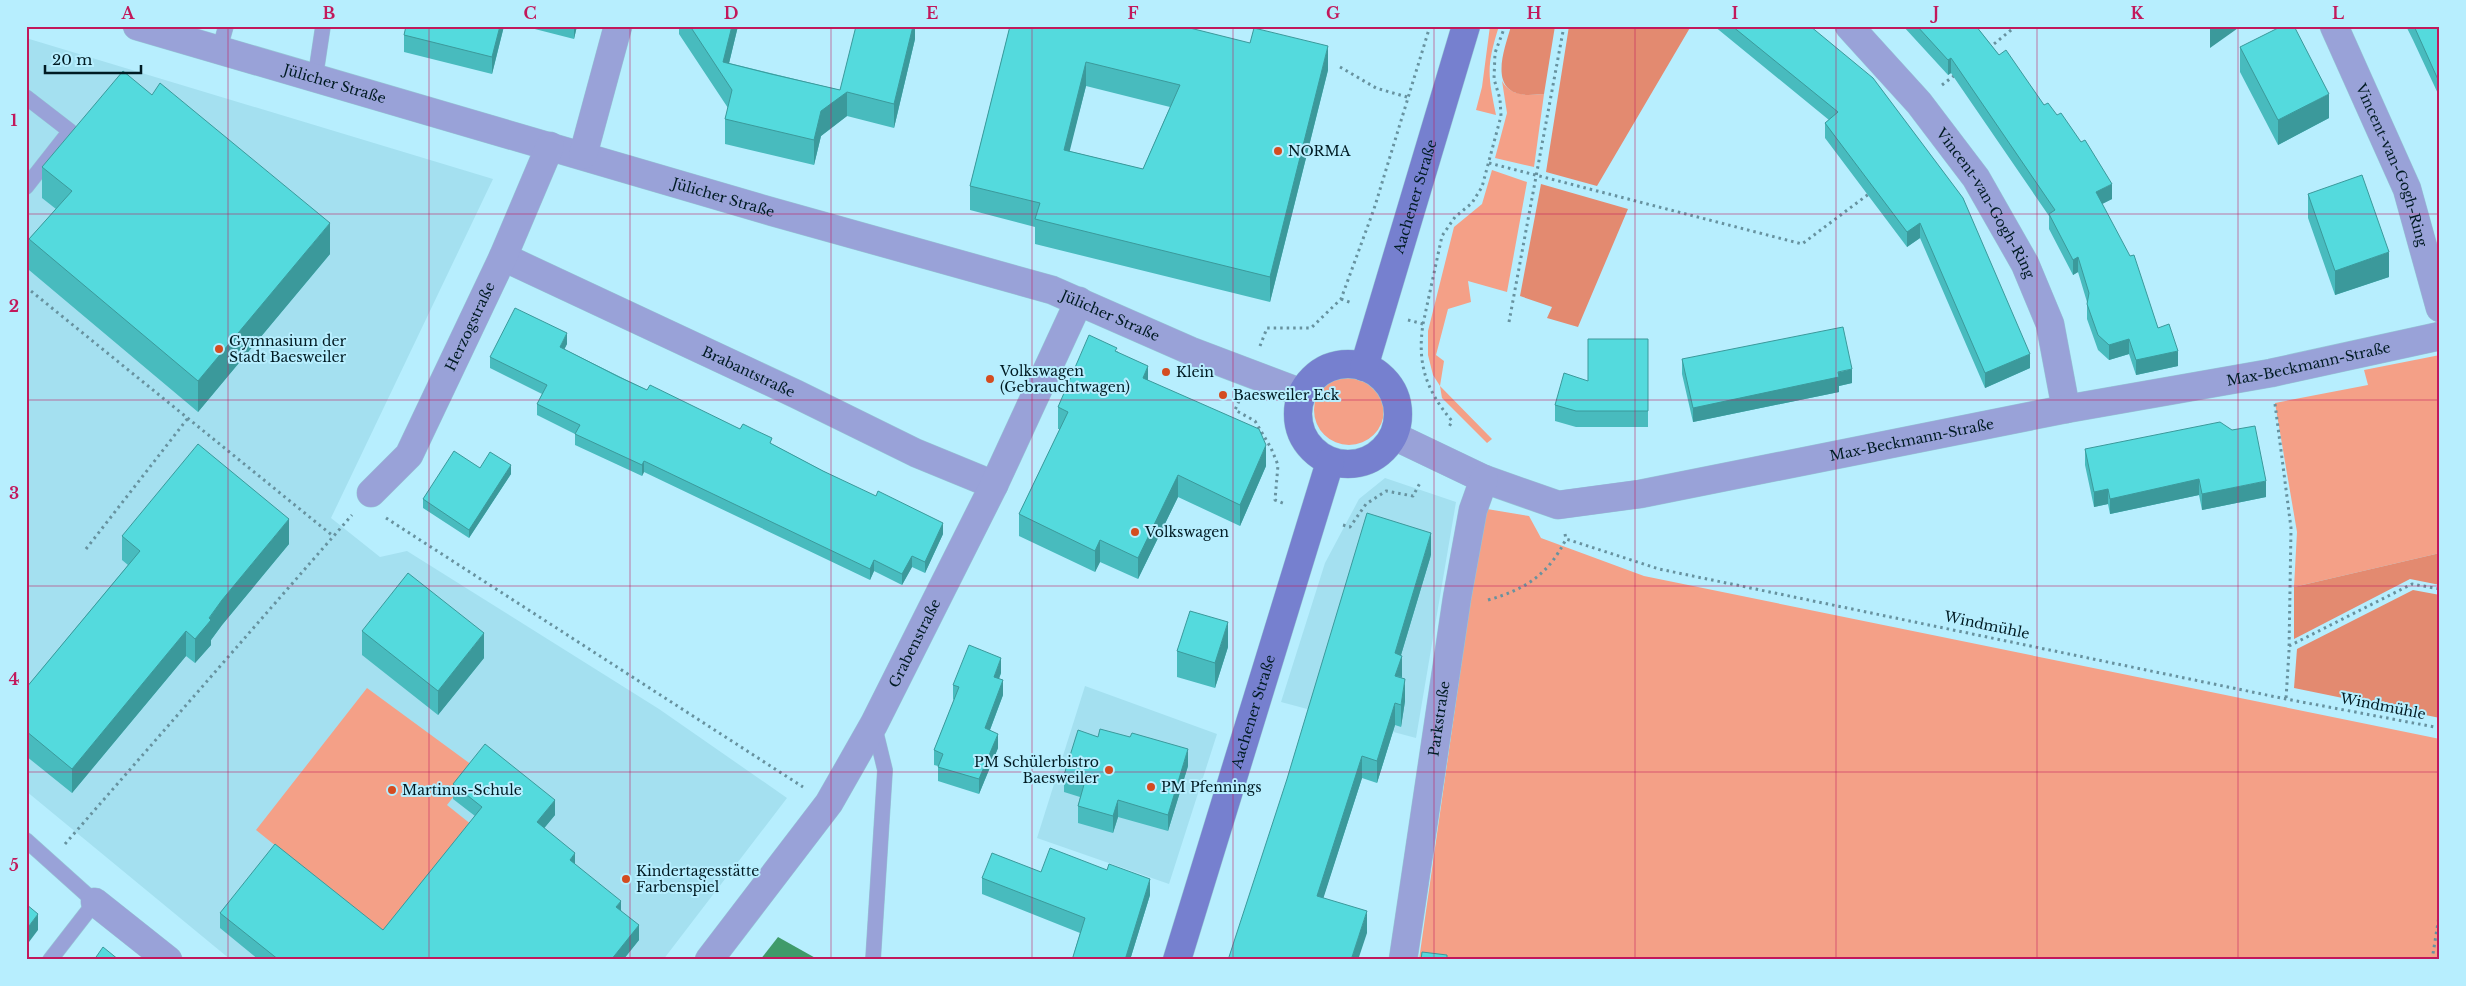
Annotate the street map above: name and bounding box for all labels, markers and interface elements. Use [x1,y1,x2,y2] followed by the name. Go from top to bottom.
[121,3,136,23] text: A
[323,3,336,23] text: B
[523,3,537,23] text: C
[724,3,738,23] text: D
[926,3,938,23] text: E
[1127,3,1139,23] text: F
[1326,3,1340,23] text: G
[1526,3,1542,23] text: H
[1732,3,1739,23] text: I
[1930,3,1939,23] text: J
[2130,3,2144,23] text: K
[2332,3,2344,23] text: L
[45,42,141,74] scale bar
[52,50,92,69] text: 20 m
[279,60,388,107] street label: Jülicher Straße
[2352,80,2432,249] street label: Vincent-van-Gogh-Ring
[11,110,18,130] text: 1
[1932,124,2039,282] street label: Vincent-van-Gogh-Ring
[1389,137,1441,257] street label: Aachener Straße
[1288,142,1351,160] place label: NORMA
[1272,145,1284,157] marker: NORMA
[668,173,777,221] street label: Jülicher Straße
[441,279,499,374] street label: Herzogstraße
[1056,285,1162,345] street label: Jülicher Straße
[9,296,19,316] text: 2
[229,332,347,366] place label: Gymnasium der Stadt Baesweiler
[2225,338,2392,390] street label: Max-Beckmann-Straße
[699,342,798,401] street label: Brabantstraße
[213,343,225,355] marker: Gymnasium der Stadt Baesweiler
[999,362,1130,396] place label: Volkswagen (Gebrauchtwagen)
[1176,363,1214,381] place label: Klein
[1160,366,1172,378] marker: Klein
[984,373,996,385] marker: Volkswagen (Gebrauchtwagen)
[1233,386,1340,404] place label: Baesweiler Eck
[1217,389,1229,401] marker: Baesweiler Eck
[1828,415,1996,465] street label: Max-Beckmann-Straße
[9,483,19,503] text: 3
[1144,523,1229,541] place label: Volkswagen
[1129,526,1141,538] marker: Volkswagen
[885,596,944,691] street label: Grabenstraße
[1942,607,2031,643] street label: Windmühle
[1227,652,1279,772] street label: Aachener Straße
[9,669,19,689] text: 4
[1424,680,1454,758] street label: Parkstraße
[2338,689,2427,723] street label: Windmühle
[974,753,1099,787] place label: PM Schülerbistro Baesweiler
[1103,764,1115,776] marker: PM Schülerbistro Baesweiler
[1161,778,1262,796] place label: PM Pfennings
[402,781,522,799] place label: Martinus-Schule
[1145,781,1157,793] marker: PM Pfennings
[386,784,398,796] marker: Martinus-Schule
[9,855,19,875] text: 5
[636,862,759,896] place label: Kindertagesstätte Farbenspiel
[620,873,632,885] marker: Kindertagesstätte Farbenspiel

